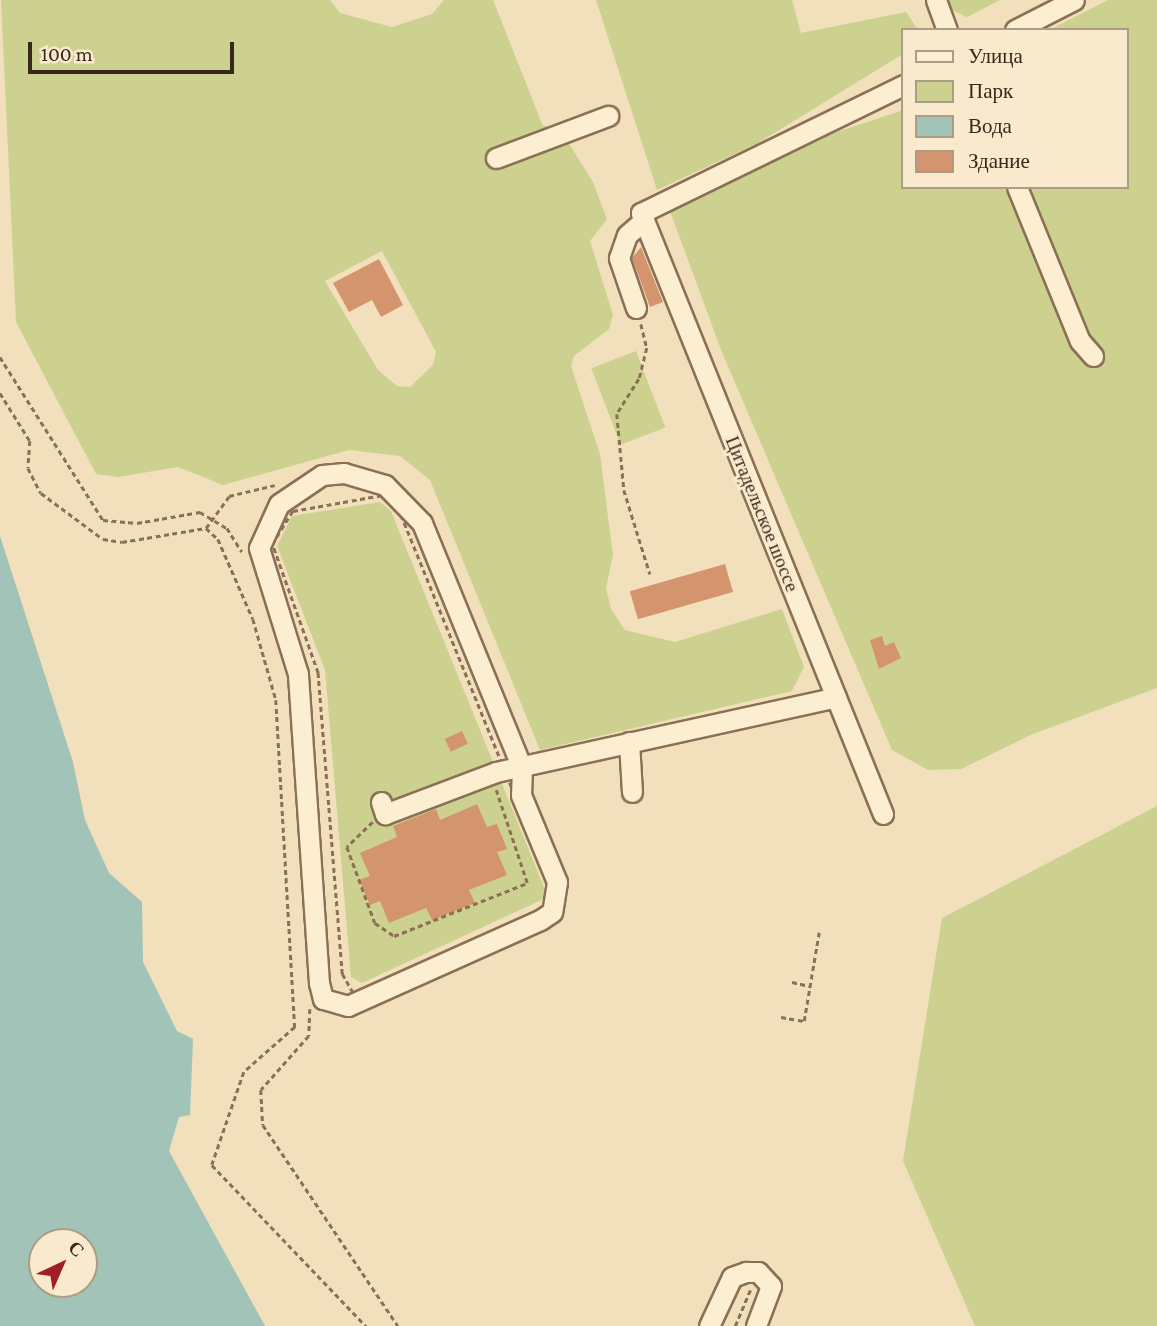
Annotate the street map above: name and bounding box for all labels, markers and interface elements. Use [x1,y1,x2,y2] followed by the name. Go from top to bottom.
[32,28,238,72] scale bar
[902,28,1129,189] legend
[41,42,93,66] text: 100 m
[968,44,1023,68] text: Улица
[968,79,1013,103] text: Парк
[968,114,1012,138] text: Вода
[968,149,1030,173] text: Здание
[720,433,804,595] street label: Цитадельское шоссе
[28,1228,98,1298] north arrow
[64,1237,89,1261] text: С

